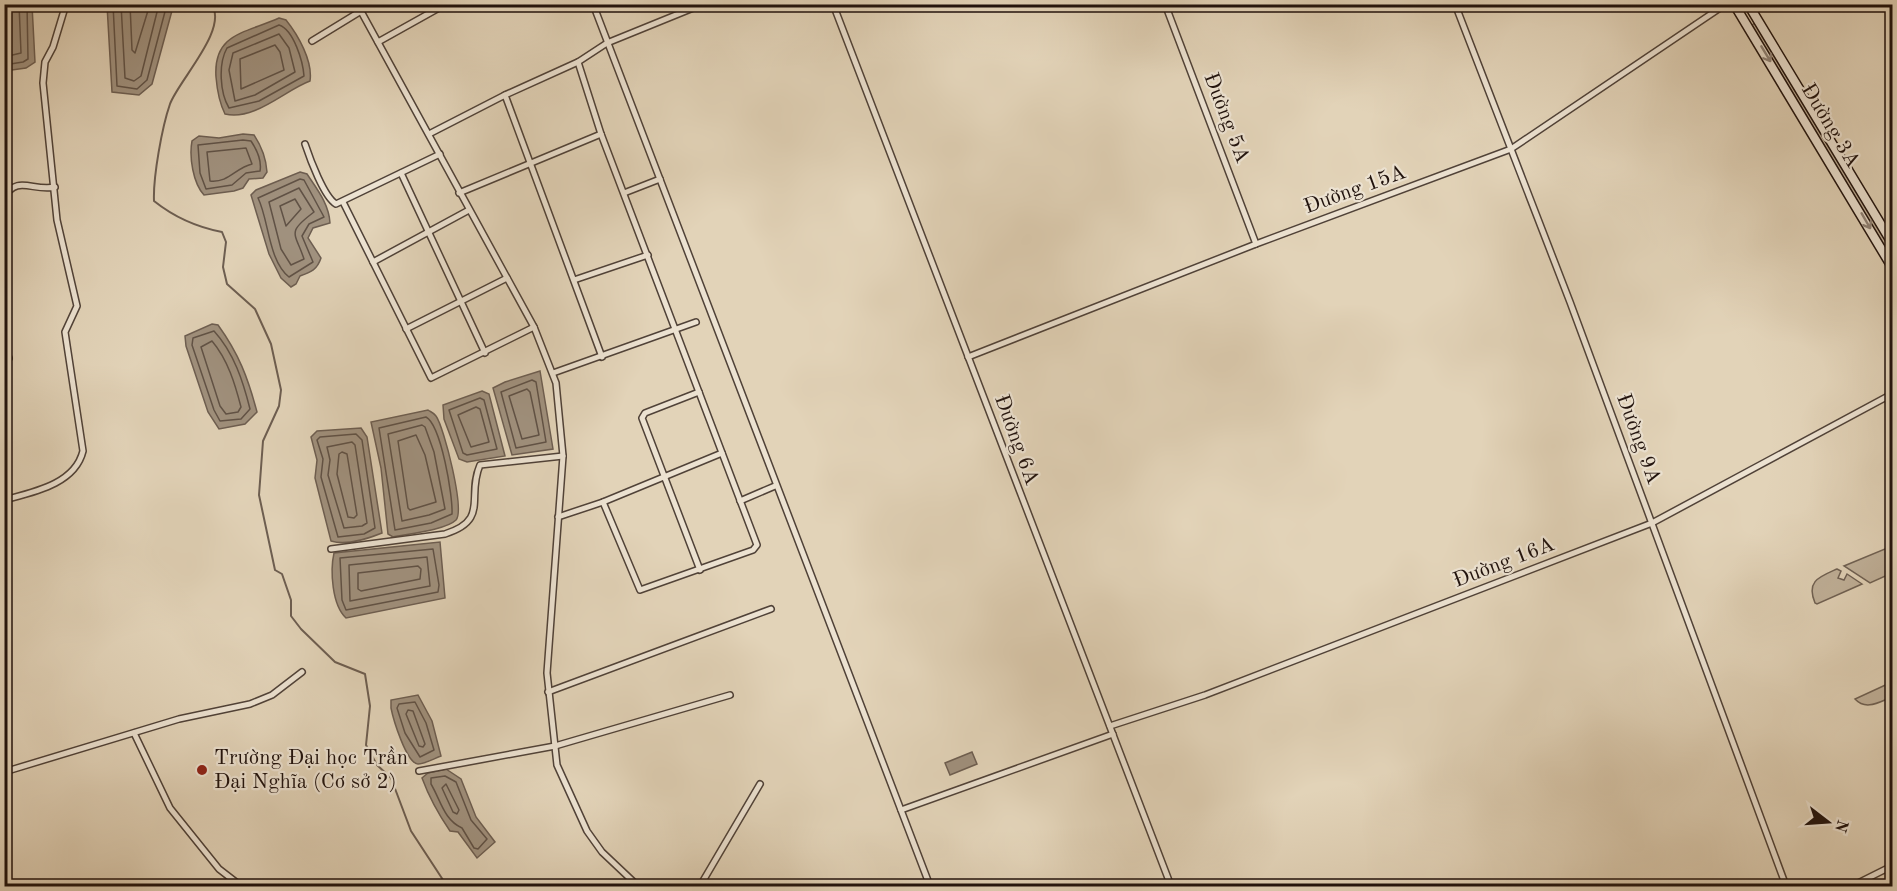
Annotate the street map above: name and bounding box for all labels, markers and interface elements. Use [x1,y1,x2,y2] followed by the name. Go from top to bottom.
[1760,45,1772,62] one-way arrow
[1199,70,1253,166] street label: Đường 5A
[1797,80,1863,172] street label: Đường 3A
[1301,162,1409,218] street label: Đường 15A
[1860,212,1872,229] one-way arrow
[1612,391,1664,487] street label: Đường 9A
[990,392,1042,488] street label: Đường 6A
[1450,534,1558,592] street label: Đường 16A
[214,746,408,793] place label: Trường Đại học Trần Đại Nghĩa (Cơ sở 2)
[195,763,209,777] marker: Trường Đại học Trần Đại Nghĩa (Cơ sở 2)
[1798,792,1858,852] north arrow
[1831,818,1850,835] text: N

